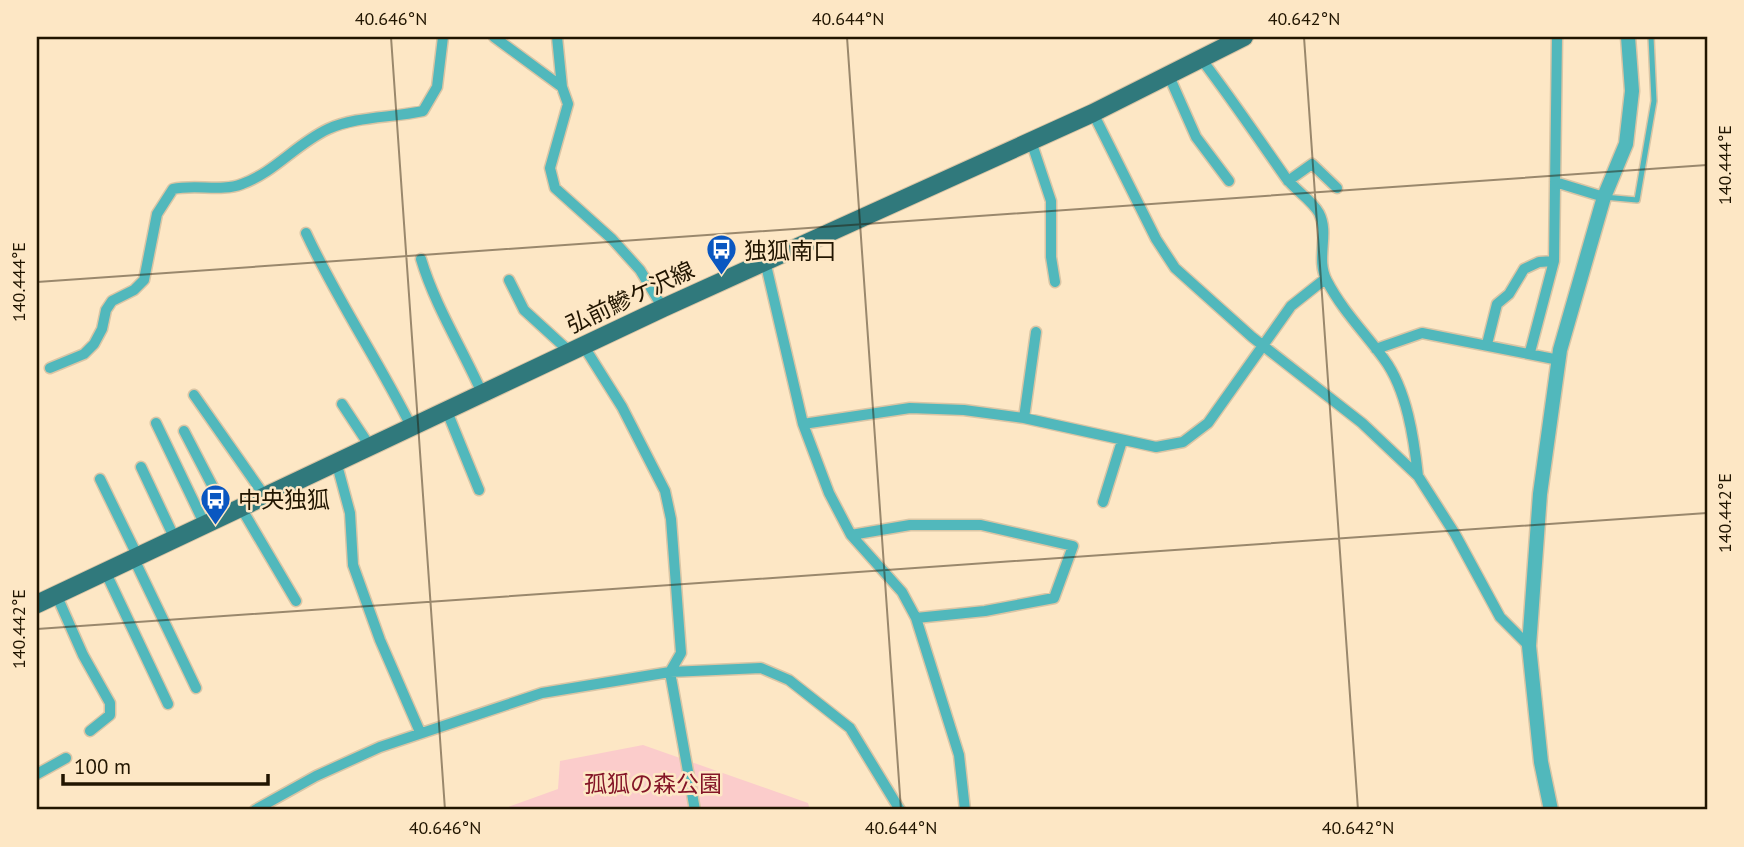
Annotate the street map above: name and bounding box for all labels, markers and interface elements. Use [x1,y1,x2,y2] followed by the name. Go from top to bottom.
[355,7,427,30] text: 40.646°N
[812,7,884,30] text: 40.644°N
[1268,7,1340,30] text: 40.642°N
[1713,125,1736,205] text: 140.444°E
[704,233,738,277] bus stop icon: 独狐南口
[744,236,836,265] place label: 独狐南口
[7,242,30,322] text: 140.444°E
[561,255,699,339] street label: 弘前鰺ケ沢線
[1713,473,1736,553] text: 140.442°E
[198,482,232,526] bus stop icon: 中央独狐
[238,485,330,514] place label: 中央独狐
[7,589,30,669] text: 140.442°E
[63,742,268,786] scale bar
[74,753,131,780] text: 100 m
[584,769,722,798] park label: 孤狐の森公園
[409,816,481,839] text: 40.646°N
[865,816,937,839] text: 40.644°N
[1322,816,1394,839] text: 40.642°N

